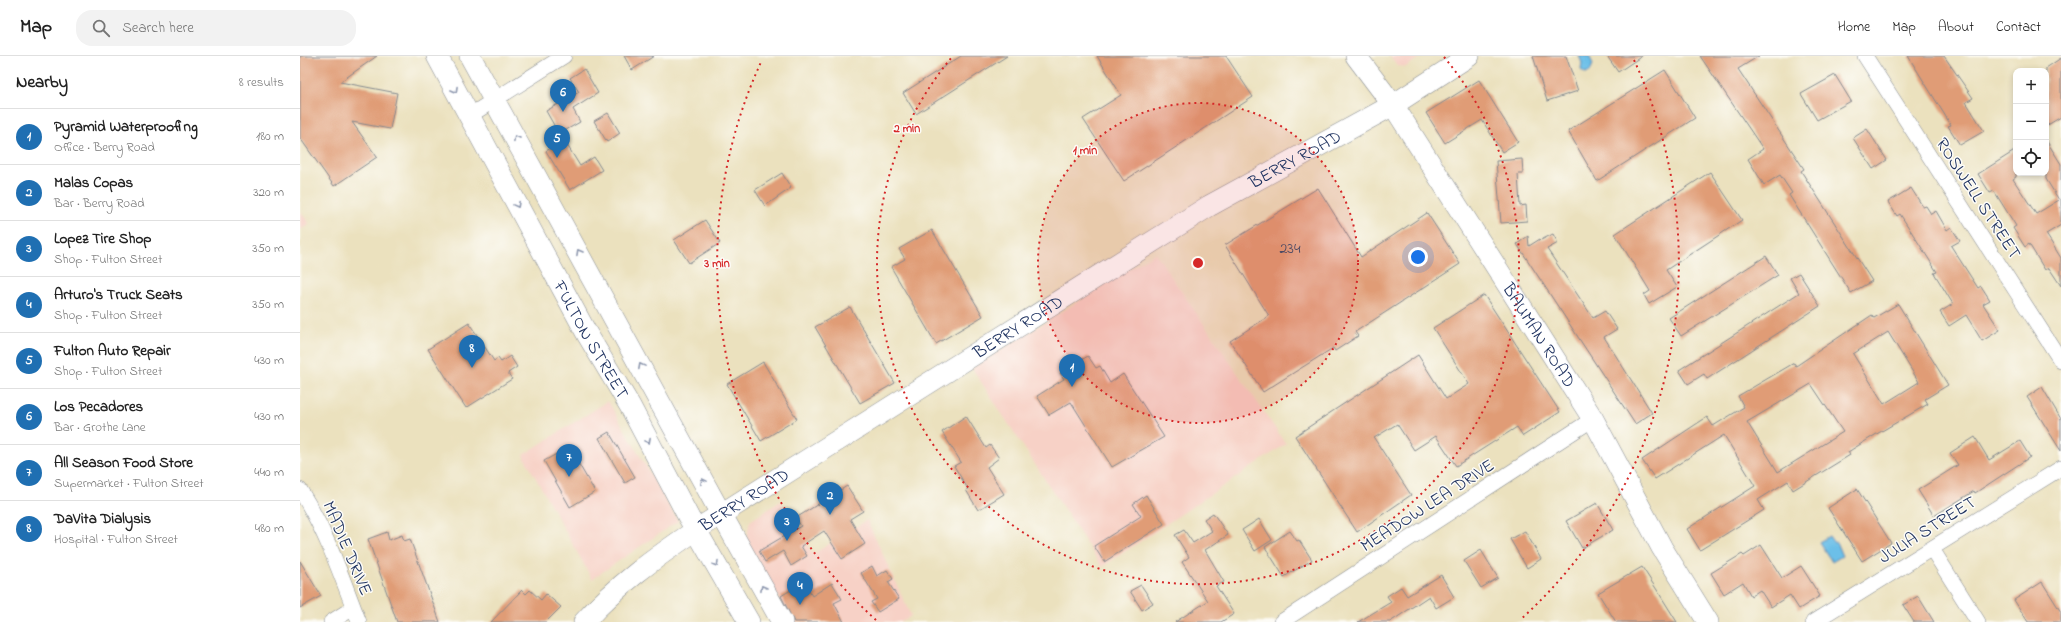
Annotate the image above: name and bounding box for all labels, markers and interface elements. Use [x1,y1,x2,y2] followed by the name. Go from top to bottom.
[76,10,356,46] search box
[20,14,52,41] text: Map
[90,17,112,39] icon: search
[122,17,194,39] text: Search here
[1838,17,1870,38] text: Home
[1892,17,1916,38] text: Map
[1938,17,1974,38] text: About
[1996,17,2041,38] text: Contact
[2013,68,2049,176] map controls
[2013,68,2049,104] button: +
[16,70,68,95] text: Nearby
[239,73,284,92] text: 8 results
[550,79,576,112] pin: 6
[451,86,458,93] one-way arrow
[2013,104,2049,140] button: −
[54,116,198,138] text: Pyramid Waterproofing
[893,120,920,138] text: 2 min
[544,125,570,158] pin: 5
[1244,125,1347,197] street label: BERRY ROAD
[27,127,31,146] text: 1
[256,127,284,146] text: 180 m
[1928,133,2026,265] street label: ROSWELL STREET
[514,135,521,142] one-way arrow
[54,138,155,157] text: Office · Berry Road
[2013,140,2049,176] button: locate
[1073,142,1097,160] text: 1 min
[54,172,133,194] text: Malas Copas
[26,183,32,202] text: 2
[253,183,284,202] text: 320 m
[54,194,144,213] text: Bar · Berry Road
[513,200,520,208] one-way arrow
[54,228,151,250] text: Lopez Tire Shop
[1279,237,1301,261] house number: 234
[26,239,32,258] text: 3
[252,239,284,258] text: 350 m
[1408,247,1428,267] your location
[576,249,583,256] one-way arrow
[54,250,162,269] text: Shop · Fulton Street
[703,255,730,273] text: 3 min
[1191,256,1205,270] centre of rings
[545,276,634,405] street label: FULTON STREET
[1494,278,1581,393] street label: BAUMAN ROAD
[54,284,183,306] text: Arturo's Truck Seats
[968,290,1069,367] street label: BERRY ROAD
[26,295,32,314] text: 4
[252,295,284,314] text: 350 m
[54,306,162,325] text: Shop · Fulton Street
[459,335,485,368] pin: 8
[54,340,171,362] text: Fulton Auto Repair
[25,351,33,370] text: 5
[254,351,284,370] text: 430 m
[1059,354,1085,387] pin: 1
[54,362,162,381] text: Shop · Fulton Street
[638,363,646,370] one-way arrow
[54,396,143,418] text: Los Pecadores
[26,407,32,426] text: 6
[254,407,284,426] text: 430 m
[54,418,146,437] text: Bar · Grothe Lane
[643,437,651,444] one-way arrow
[556,444,582,477] pin: 7
[54,452,193,474] text: All Season Food Store
[1356,453,1500,560] street label: MEADOW LEA DRIVE
[26,463,32,482] text: 7
[254,463,284,482] text: 440 m
[694,463,795,540] street label: BERRY ROAD
[54,474,204,493] text: Supermarket · Fulton Street
[700,478,707,485] one-way arrow
[817,482,843,515] pin: 2
[1874,490,1982,571] street label: JULIA STREET
[315,497,378,600] street label: MADIE DRIVE
[54,508,151,530] text: DaVita Dialysis
[774,508,800,541] pin: 3
[27,519,31,538] text: 8
[255,519,284,538] text: 480 m
[54,530,178,549] text: Hospital · Fulton Street
[711,560,718,567] one-way arrow
[787,572,813,605] pin: 4
[760,585,768,592] one-way arrow

